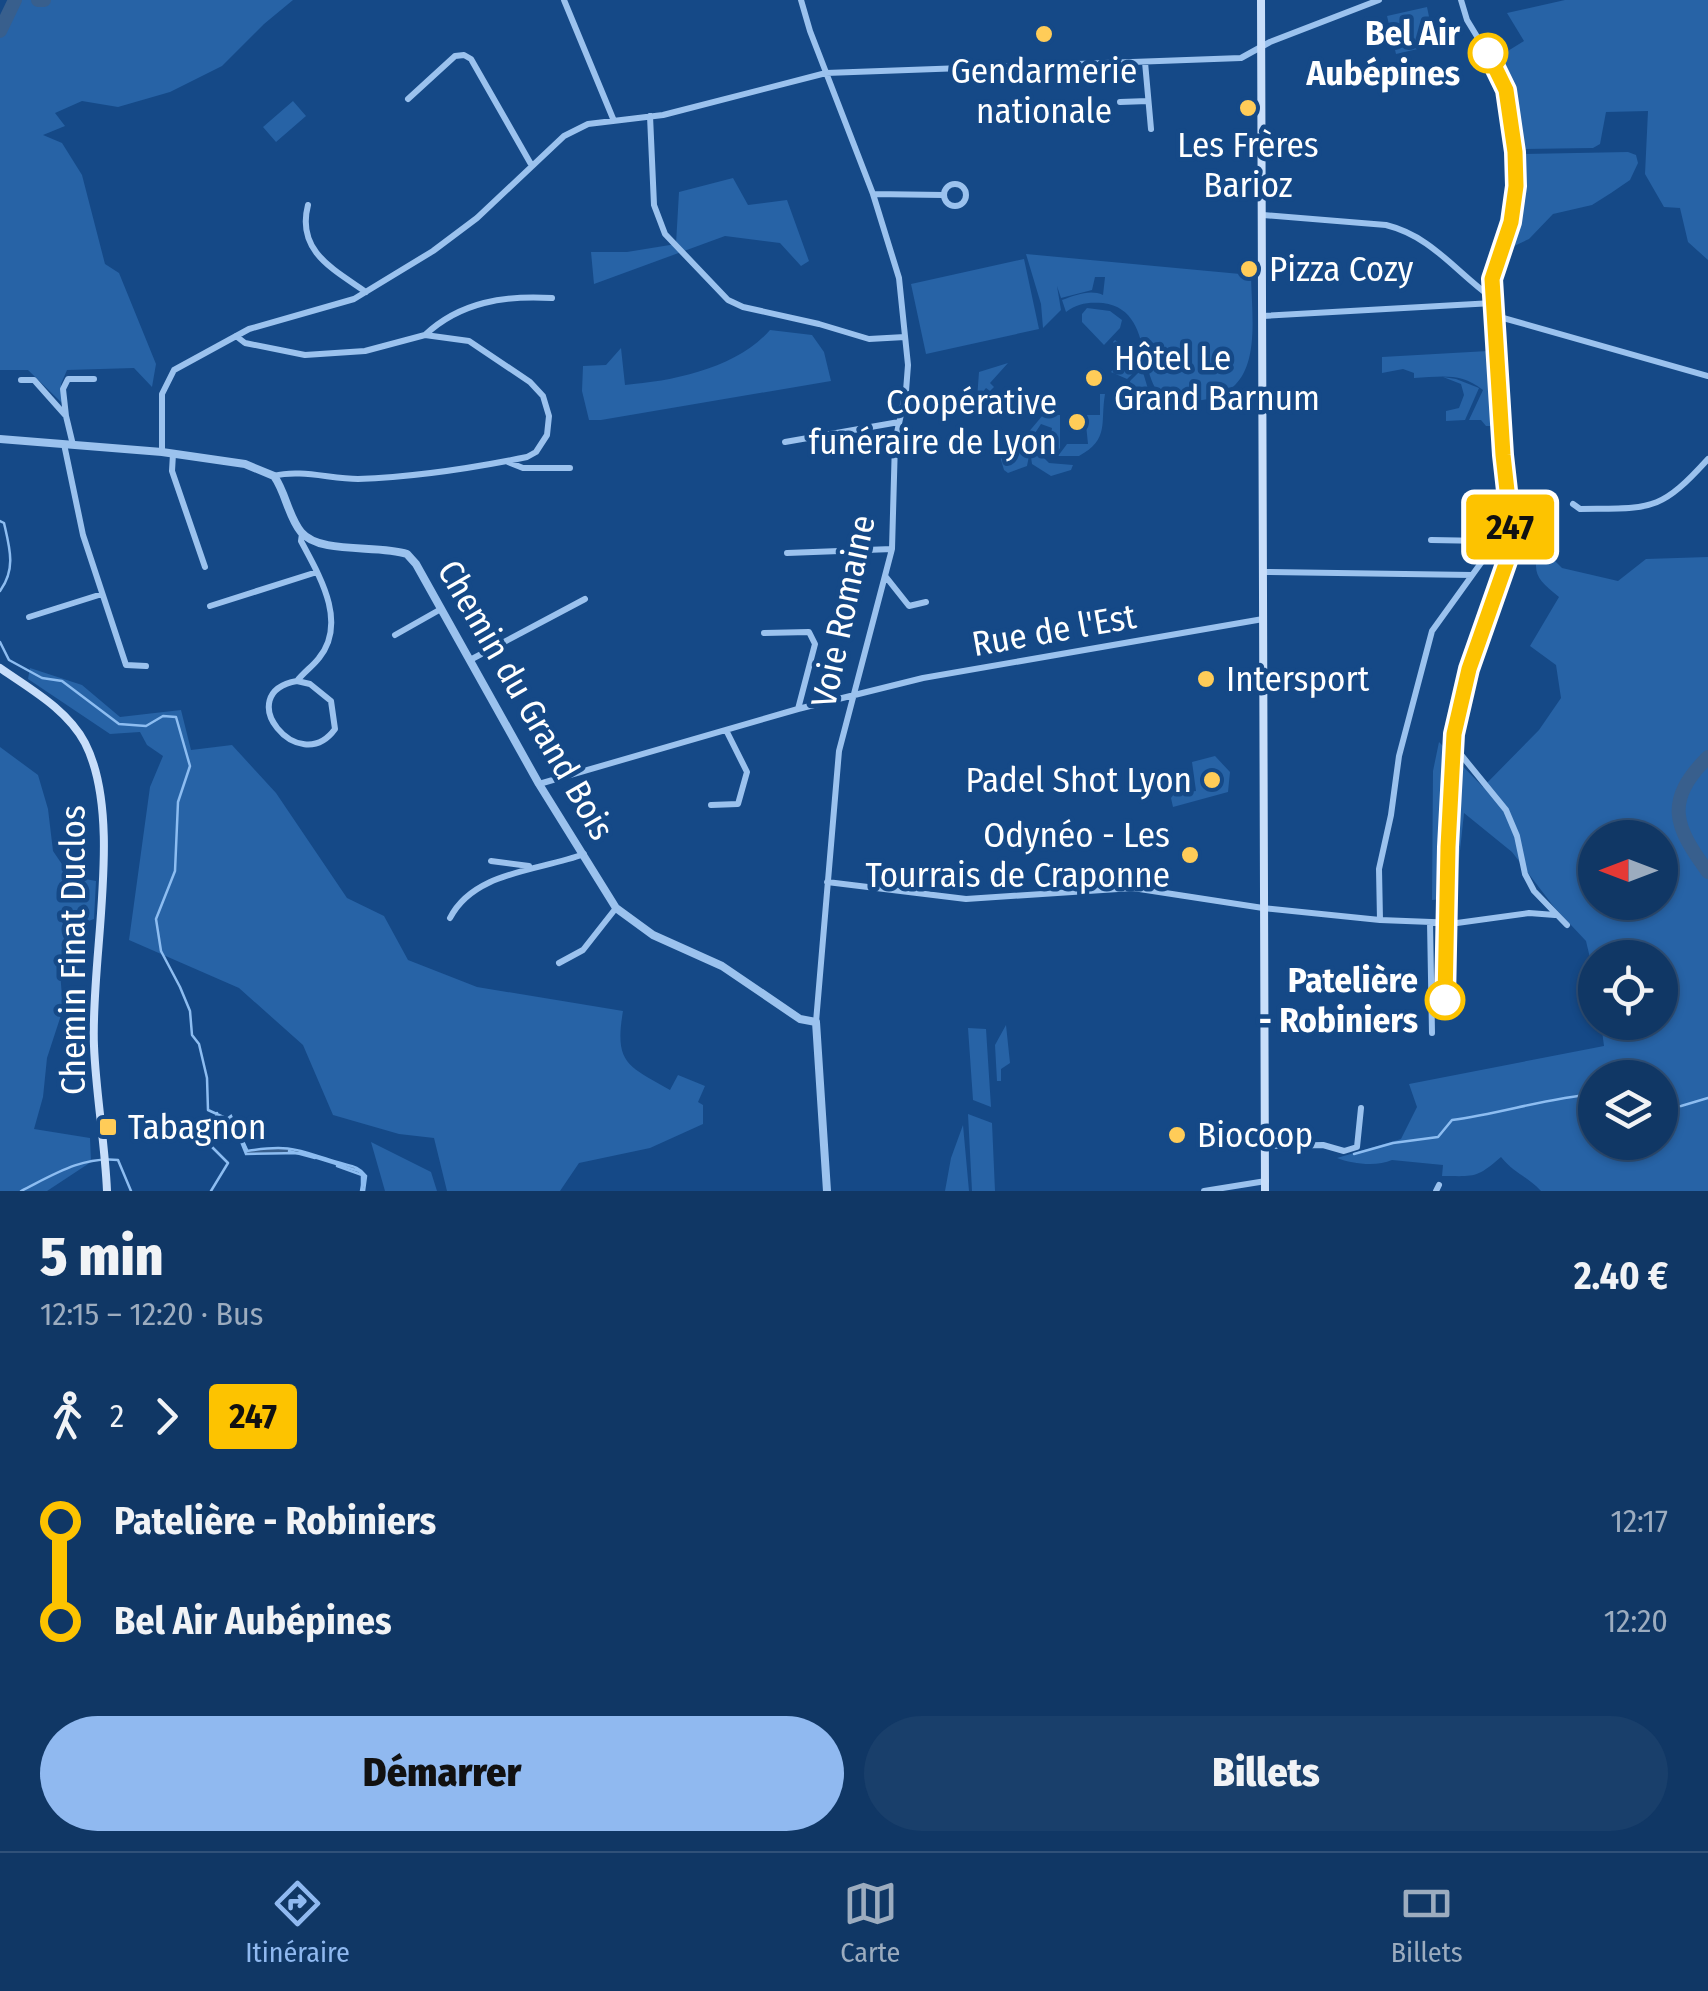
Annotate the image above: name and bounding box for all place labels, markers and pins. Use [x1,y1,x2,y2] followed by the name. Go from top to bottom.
[1306,12,1460,94] place label: Bel Air Aubépines
[1033,23,1055,45] marker: Gendarmerie nationale
[1469,34,1507,72] marker: Bel Air Aubépines
[951,50,1137,132] place label: Gendarmerie nationale
[1237,97,1259,119] marker: Les Frères Barioz
[1177,124,1319,206] place label: Les Frères Barioz
[1269,248,1414,290] place label: Pizza Cozy
[1238,258,1260,280] marker: Pizza Cozy
[1114,337,1320,419] place label: Hôtel Le Grand Barnum
[1083,367,1105,389] marker: Hôtel Le Grand Barnum
[809,381,1057,463] place label: Coopérative funéraire de Lyon
[1066,411,1088,433] marker: Coopérative funéraire de Lyon
[1226,658,1370,700] place label: Intersport
[1195,668,1217,690] marker: Intersport
[965,759,1192,801] place label: Padel Shot Lyon
[1201,769,1223,791] marker: Padel Shot Lyon
[865,814,1170,896] place label: Odynéo - Les Tourrais de Craponne
[1179,844,1201,866] marker: Odynéo - Les Tourrais de Craponne
[1259,959,1418,1041] place label: Patelière - Robiniers
[1426,981,1464,1019] marker: Patelière - Robiniers
[128,1106,266,1148] place label: Tabagnon
[1197,1114,1313,1156] place label: Biocoop
[97,1116,119,1138] marker: Tabagnon
[1166,1124,1188,1146] marker: Biocoop

